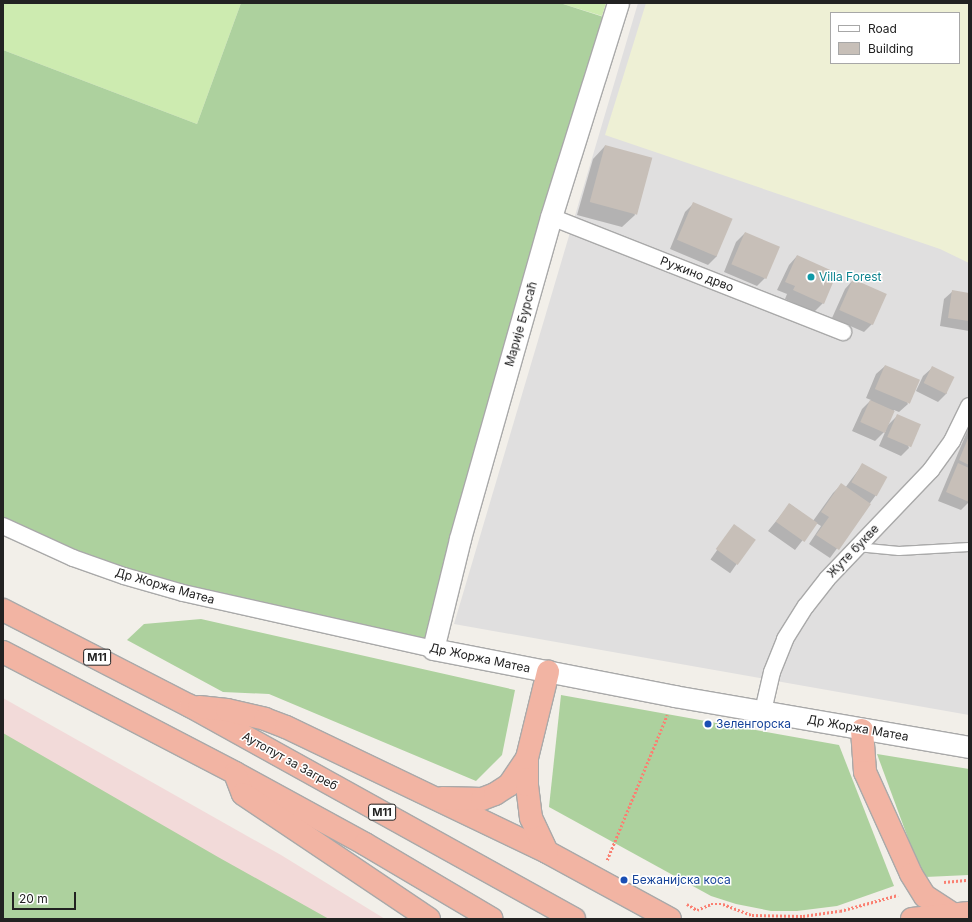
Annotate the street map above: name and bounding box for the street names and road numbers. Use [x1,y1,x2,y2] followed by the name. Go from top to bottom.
[658,253,736,295] street label: Ружино дрво
[502,280,540,368] street label: Марије Бурсаћ
[824,521,882,581] street label: Жуте букве
[114,565,216,607] street label: Др Жоржа Матеа
[428,640,532,676] street label: Др Жоржа Матеа
[83,648,111,666] road number: M11
[806,712,910,744] street label: Др Жоржа Матеа
[240,729,340,793] street label: Аутопут за Загреб
[368,803,396,821] road number: M11

